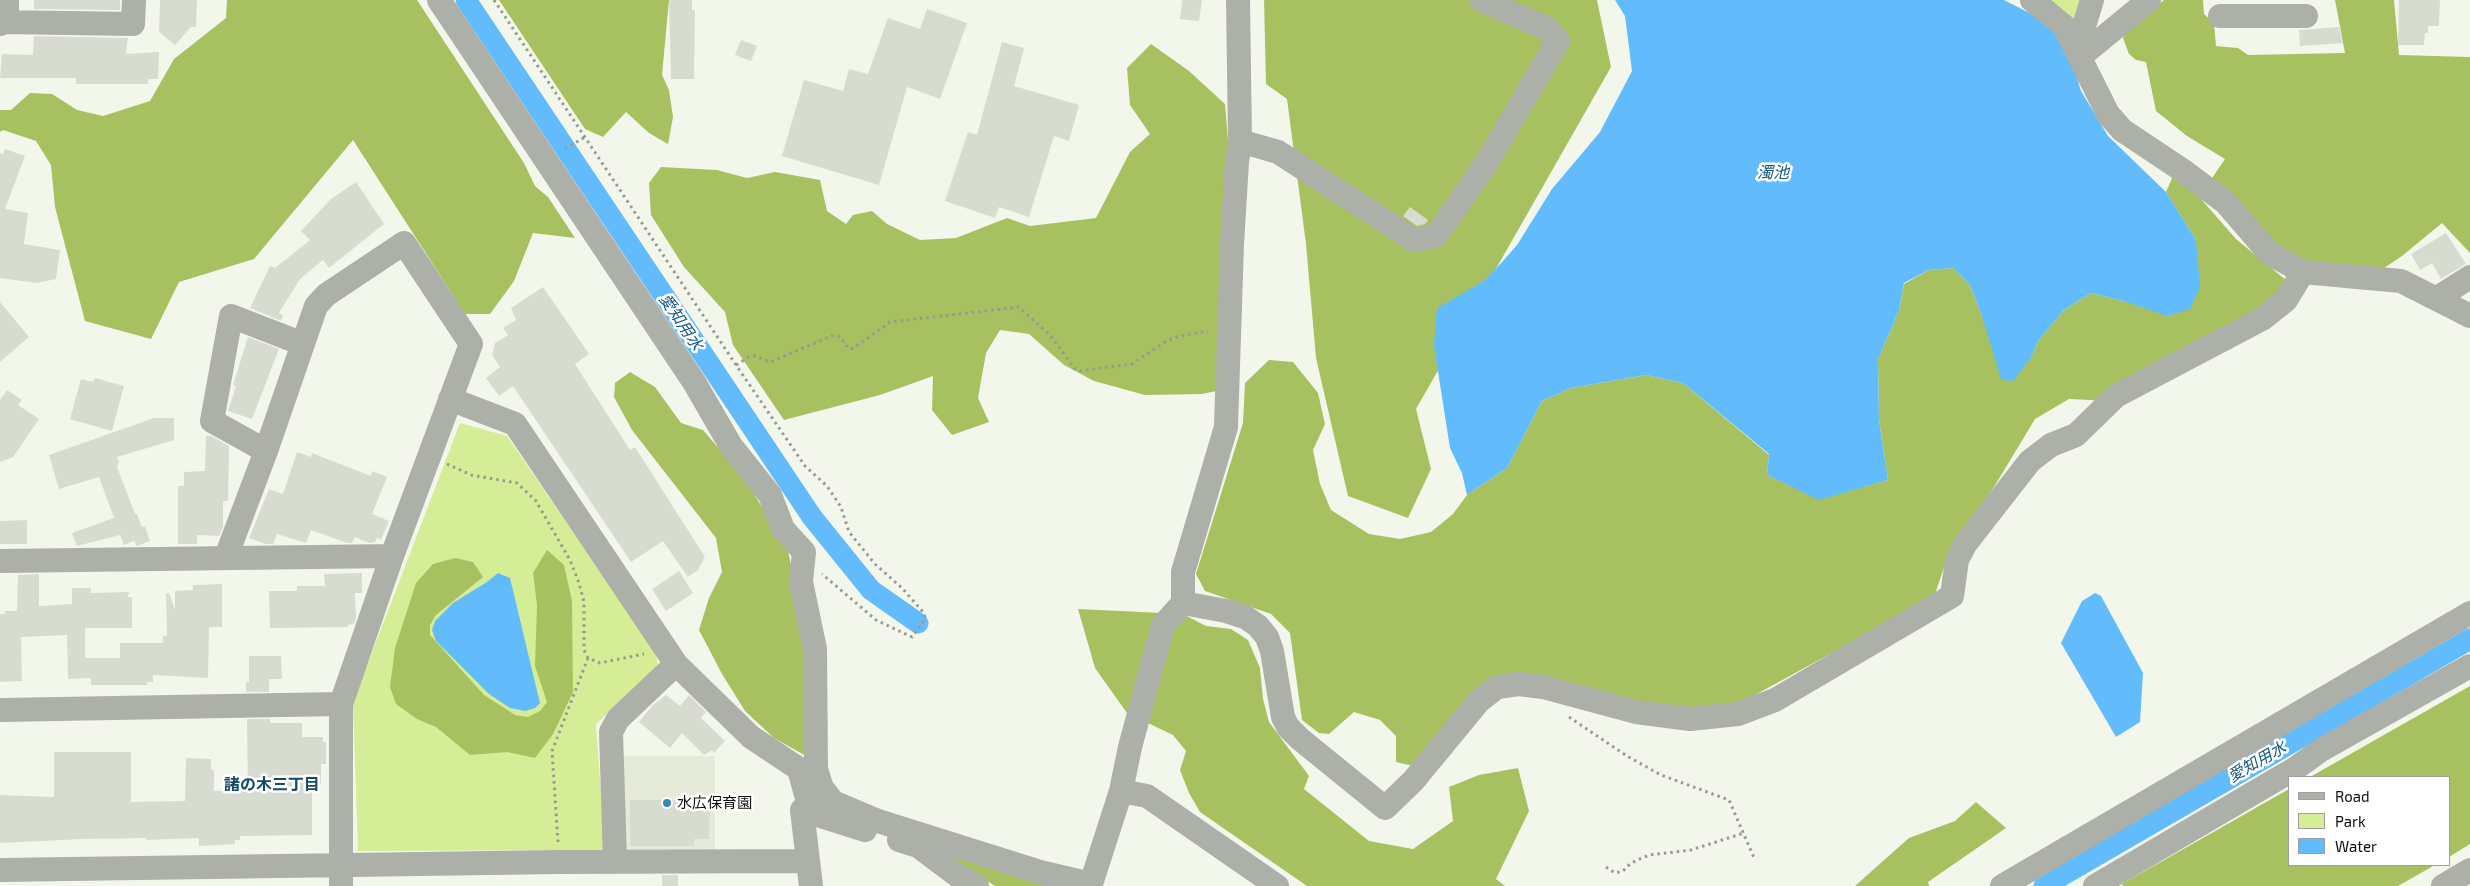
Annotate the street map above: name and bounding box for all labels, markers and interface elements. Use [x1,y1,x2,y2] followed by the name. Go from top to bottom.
[1757,163,1789,183] water label: 濁池
[655,290,707,354] water label: 愛知用水
[2224,738,2290,786] water label: 愛知用水
[224,775,320,795] district label: 諸の木三丁目
[2288,776,2450,866] legend
[2335,787,2370,805] text: Road
[677,794,752,812] place label: 水広保育園
[661,797,673,809] marker: 水広保育園
[2335,812,2366,830] text: Park
[2335,837,2377,855] text: Water

